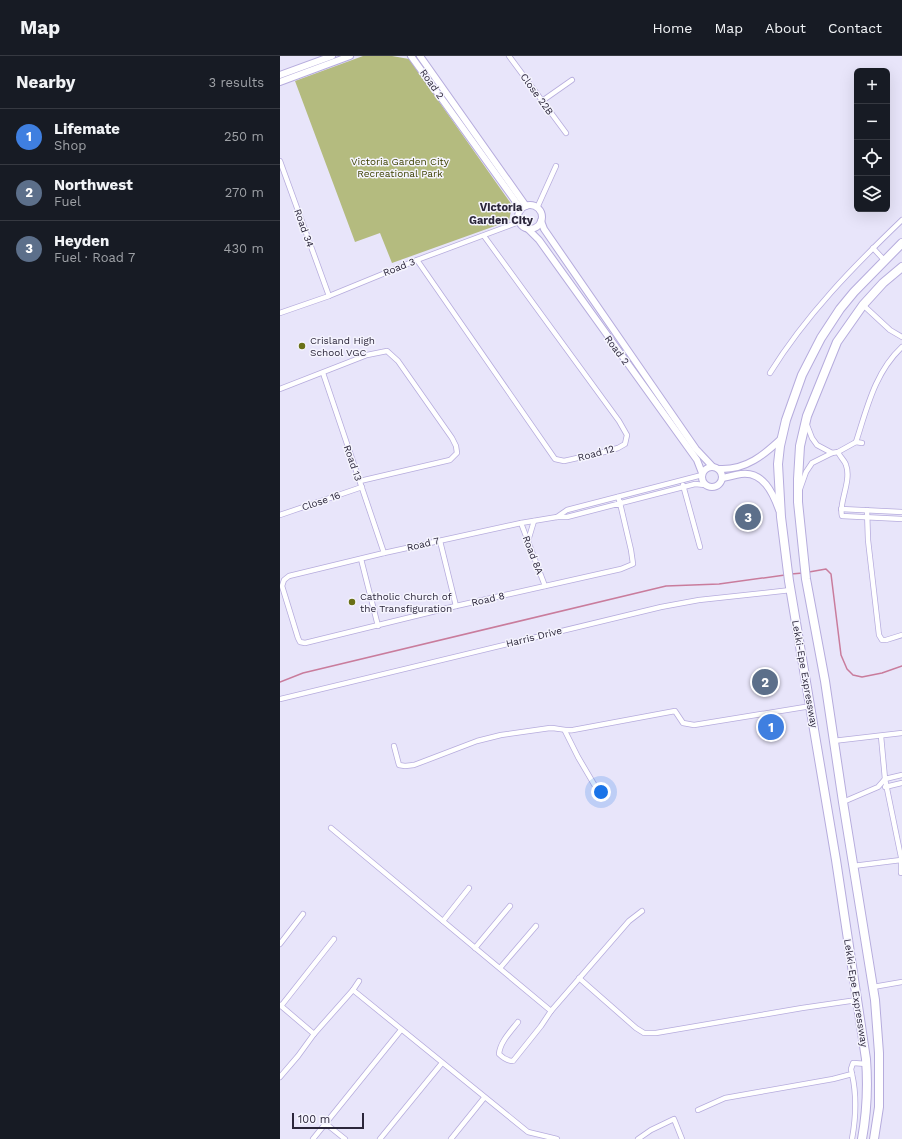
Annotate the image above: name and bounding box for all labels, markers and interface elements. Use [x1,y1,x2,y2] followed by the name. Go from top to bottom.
[20,16,60,39] text: Map
[652,20,692,36] text: Home
[714,20,743,36] text: Map
[765,20,806,36] text: About
[828,20,882,36] text: Contact
[418,67,446,101] street label: Road 2
[854,68,890,212] map controls
[854,68,890,104] button: +
[518,71,556,117] street label: Close 22B
[16,72,75,92] text: Nearby
[209,75,264,90] text: 3 results
[854,104,890,140] button: −
[54,120,120,138] text: Lifemate
[26,129,32,144] text: 1
[224,129,264,144] text: 250 m
[54,138,86,153] text: Shop
[854,140,890,176] button: locate
[351,156,450,179] park label: Victoria Garden City Recreational Park
[54,176,133,194] text: Northwest
[854,176,890,212] button: layers
[25,185,33,200] text: 2
[225,185,264,200] text: 270 m
[54,194,81,209] text: Fuel
[469,201,534,227] district label: Victoria Garden City
[292,207,316,249] street label: Road 34
[54,232,109,250] text: Heyden
[25,241,33,256] text: 3
[224,241,264,256] text: 430 m
[54,250,135,265] text: Fuel · Road 7
[381,256,417,278] street label: Road 3
[603,333,631,367] street label: Road 2
[310,335,375,358] place label: Crisland High School VGC
[297,341,307,351] marker: Crisland High School VGC
[577,443,616,463] street label: Road 12
[342,444,364,483] street label: Road 13
[300,489,342,513] street label: Close 16
[735,502,761,532] pin: 3
[521,534,546,576] street label: Road 8A
[406,535,441,553] street label: Road 7
[470,590,506,608] street label: Road 8
[360,591,452,614] place label: Catholic Church of the Transfiguration
[347,597,357,607] marker: Catholic Church of the Transfiguration
[790,619,820,730] street label: Lekki-Epe Expressway
[505,625,563,649] street label: Harris Drive
[752,667,778,697] pin: 2
[758,712,784,742] pin: 1
[591,782,611,802] your location
[842,938,870,1049] street label: Lekki-Epe Expressway
[292,1111,364,1130] scale bar
[298,1113,330,1126] text: 100 m

